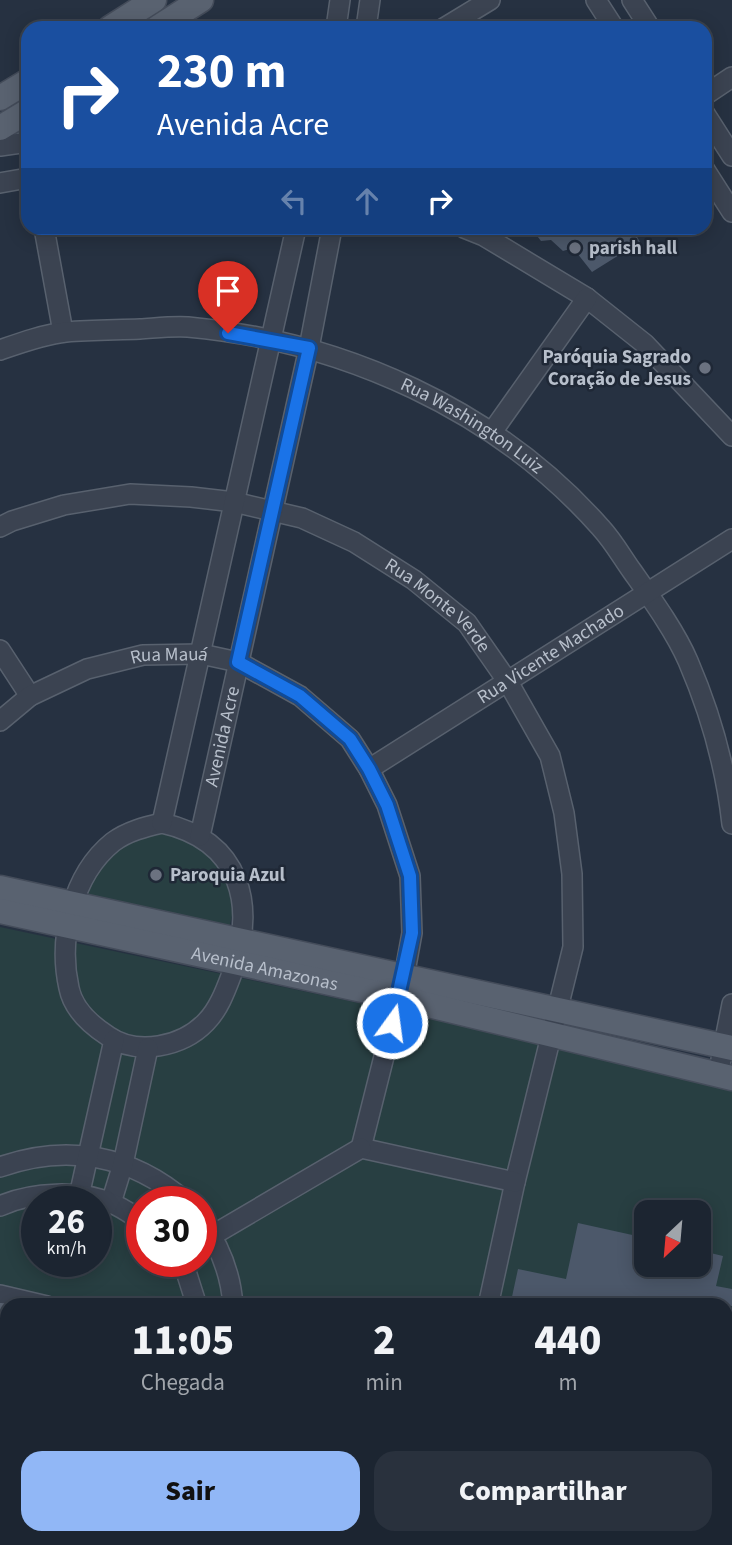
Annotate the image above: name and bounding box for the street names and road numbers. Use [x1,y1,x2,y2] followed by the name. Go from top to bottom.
[396,371,550,480] street label: Rua Washington Luiz
[380,551,497,658] street label: Rua Monte Verde
[472,597,629,711] street label: Rua Vicente Machado
[127,640,211,671] street label: Rua Mauá
[198,684,247,789] street label: Avenida Acre
[189,940,341,998] street label: Avenida Amazonas

